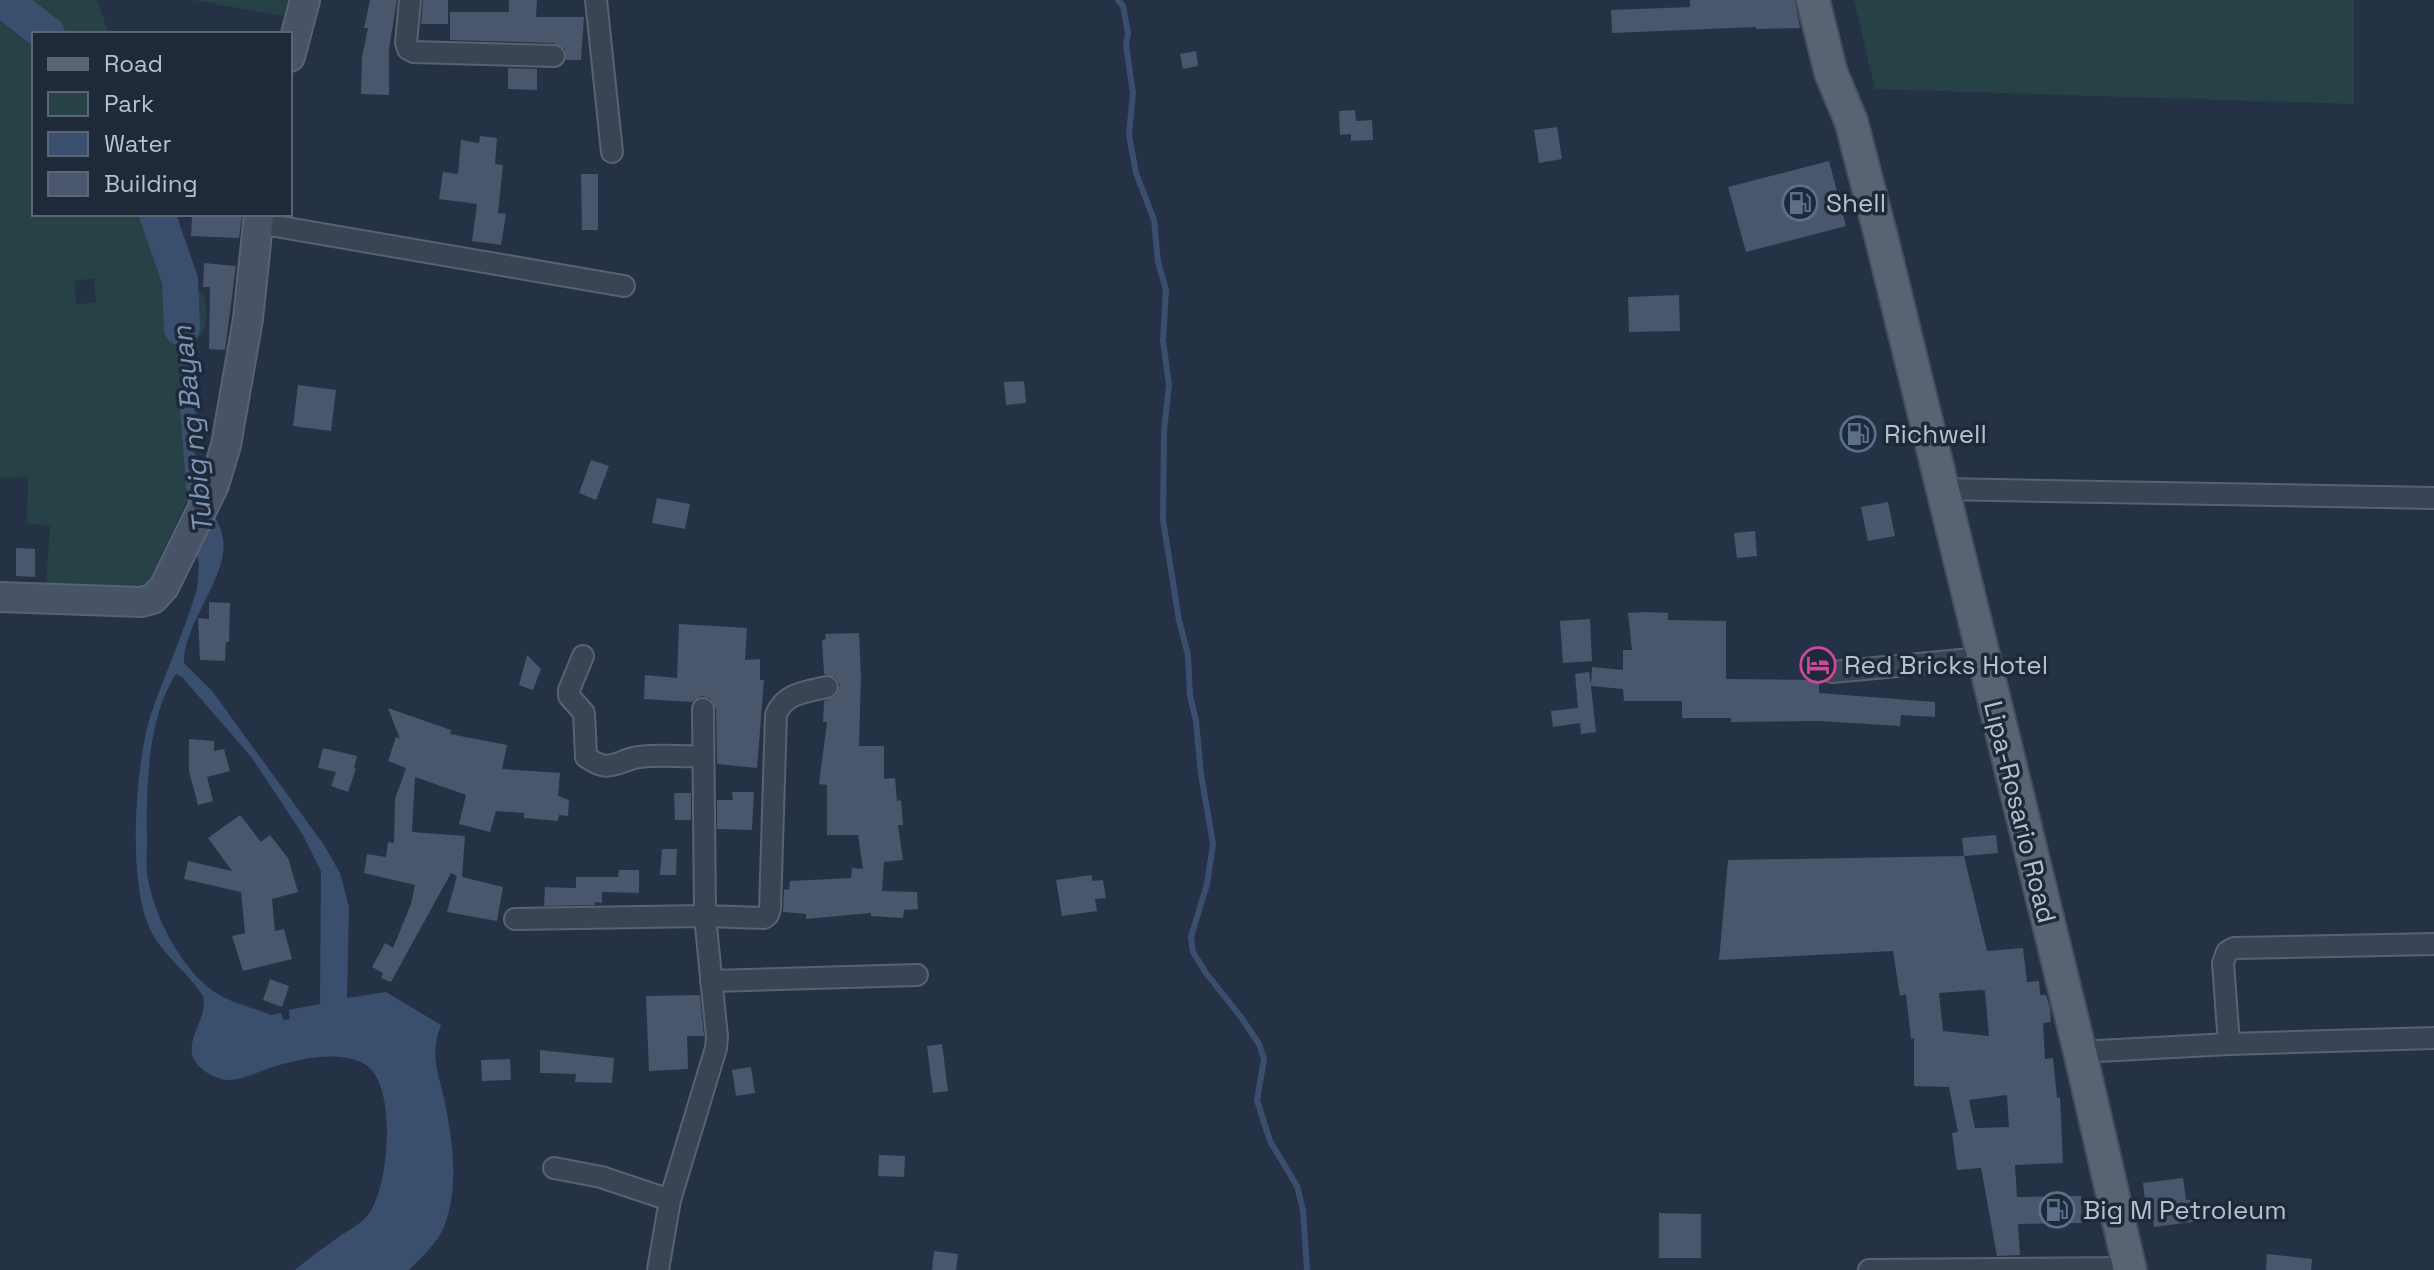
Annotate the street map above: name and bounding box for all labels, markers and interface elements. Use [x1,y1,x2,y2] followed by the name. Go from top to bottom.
[32,32,292,216] legend
[104,48,163,79] text: Road
[104,88,154,119] text: Park
[104,128,172,159] text: Water
[104,168,198,199] text: Building
[1781,184,1819,222] fuel station icon: Shell
[1826,186,1886,220] place label: Shell
[163,324,221,536] water label: Tubig ng Bayan
[1839,415,1877,453] fuel station icon: Richwell
[1884,417,1987,451] place label: Richwell
[1799,646,1837,684] hotel icon: Red Bricks Hotel
[1844,648,2048,682] place label: Red Bricks Hotel
[1976,697,2064,927] street label: Lipa-Rosario Road
[2038,1191,2076,1229] fuel station icon: Big M Petroleum
[2083,1193,2287,1227] place label: Big M Petroleum

